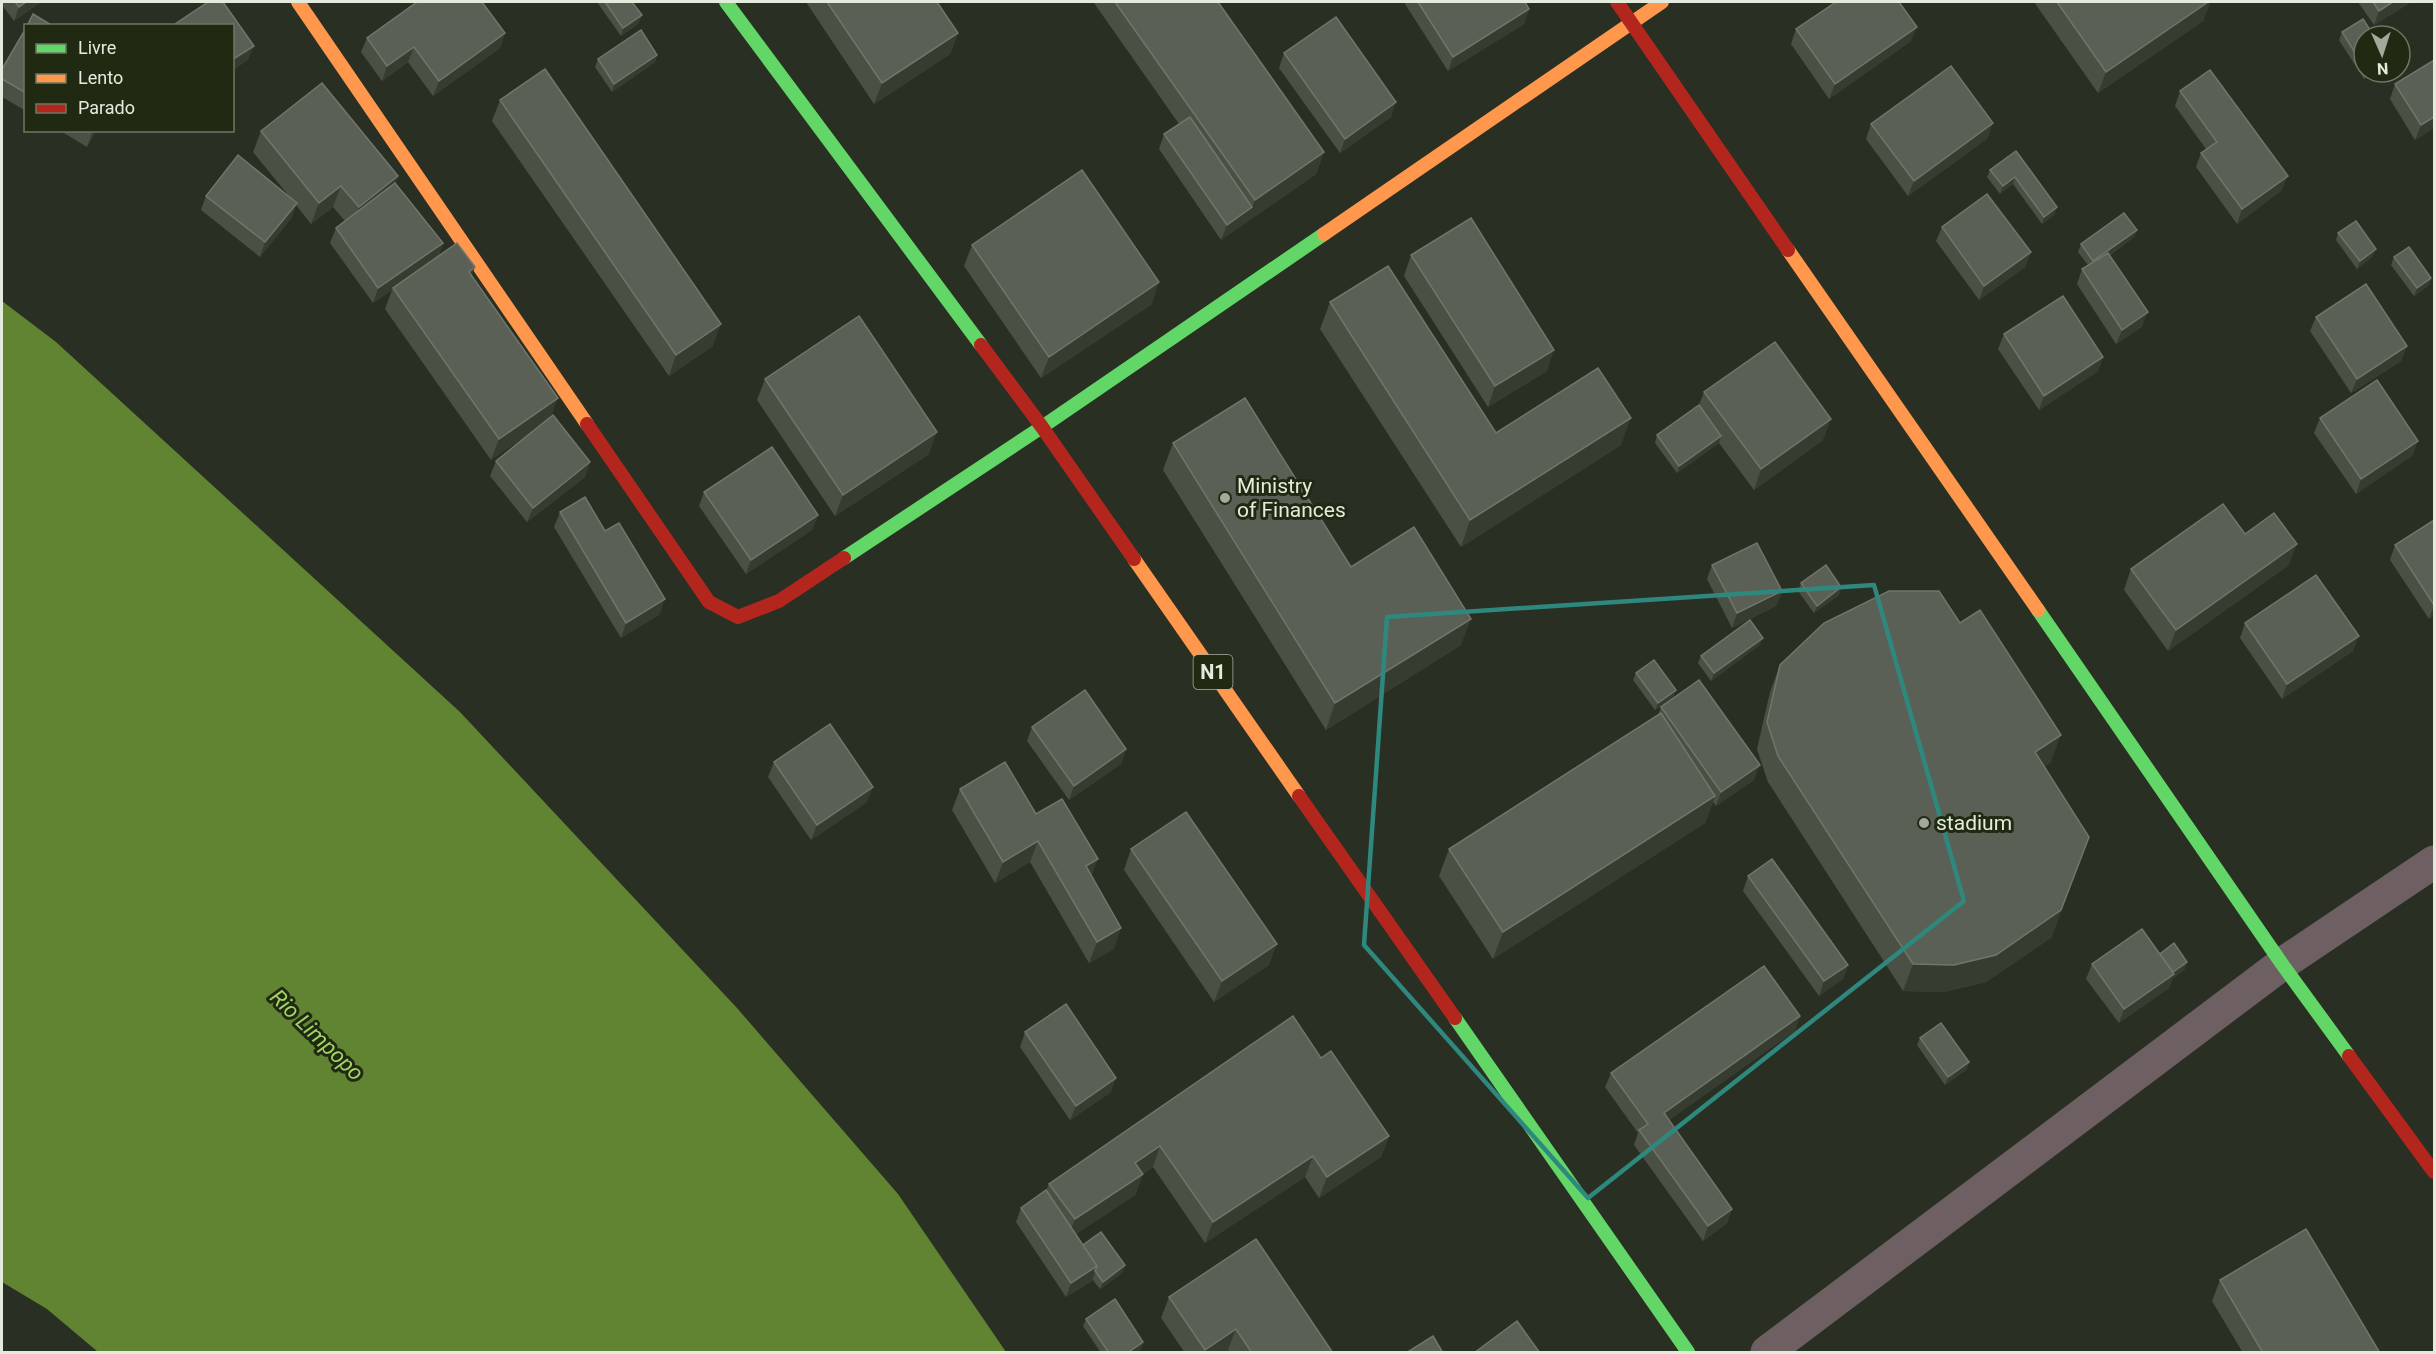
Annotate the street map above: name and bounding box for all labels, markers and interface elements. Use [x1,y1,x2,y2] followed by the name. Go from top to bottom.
[24,24,234,132] legend
[2352,24,2412,84] north arrow
[78,37,116,58] text: Livre
[2377,59,2389,78] text: N
[78,67,123,88] text: Lento
[78,97,135,118] text: Parado
[1237,474,1346,522] place label: Ministry of Finances
[1218,491,1232,505] marker: Ministry of Finances
[1194,655,1232,689] road number: N1
[1936,811,2012,835] place label: stadium
[1917,816,1931,830] marker: stadium
[265,984,369,1086] water label: Rio Limpopo

